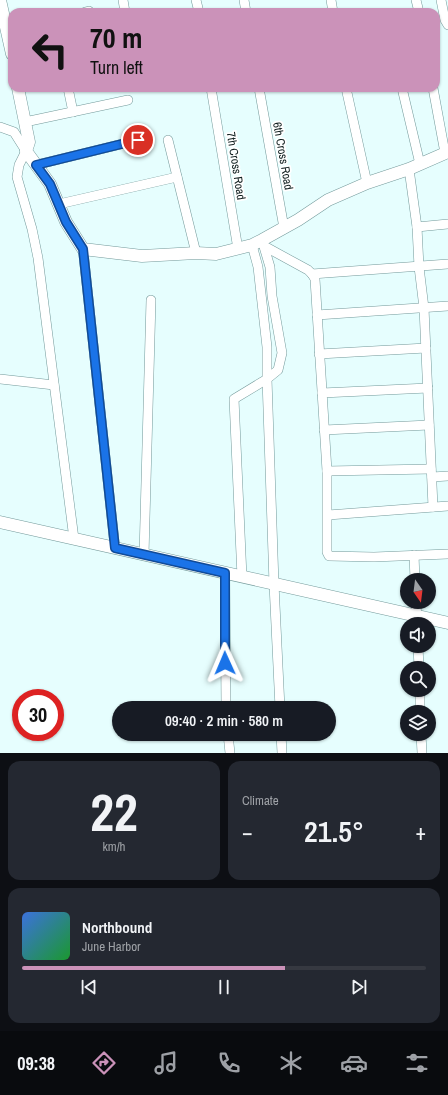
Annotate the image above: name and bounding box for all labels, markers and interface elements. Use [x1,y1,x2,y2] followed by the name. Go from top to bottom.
[90,19,142,57] text: 70 m
[24,24,76,76] icon: left
[90,55,143,80] text: Turn left
[269,121,297,191] street label: 6th Cross Road
[121,123,155,157] pin
[127,129,149,151] icon: arrive
[223,131,249,201] street label: 7th Cross Road
[400,573,436,609] north arrow
[400,573,436,741] map controls
[400,617,436,653] button: sound
[204,642,246,684] position arrow
[400,661,436,697] button: search
[12,689,64,741] speed limit sign: 30
[400,705,436,741] button: layers
[165,710,283,731] text: 09:40 · 2 min · 580 m
[90,777,138,847] text: 22
[242,792,279,809] text: Climate
[304,811,364,851] text: 21.5°
[242,817,253,847] text: −
[415,817,426,847] text: +
[102,838,126,855] text: km/h
[82,917,152,938] text: Northbound
[82,938,141,955] text: June Harbor
[78,976,100,998] icon: previous
[213,976,235,998] icon: pause
[348,976,370,998] icon: next
[90,1049,118,1077] icon: directions
[152,1049,180,1077] icon: music
[215,1049,243,1077] icon: phone
[277,1049,305,1077] icon: climate
[340,1049,368,1077] icon: car
[403,1049,431,1077] icon: filters
[17,1051,55,1076] text: 09:38

